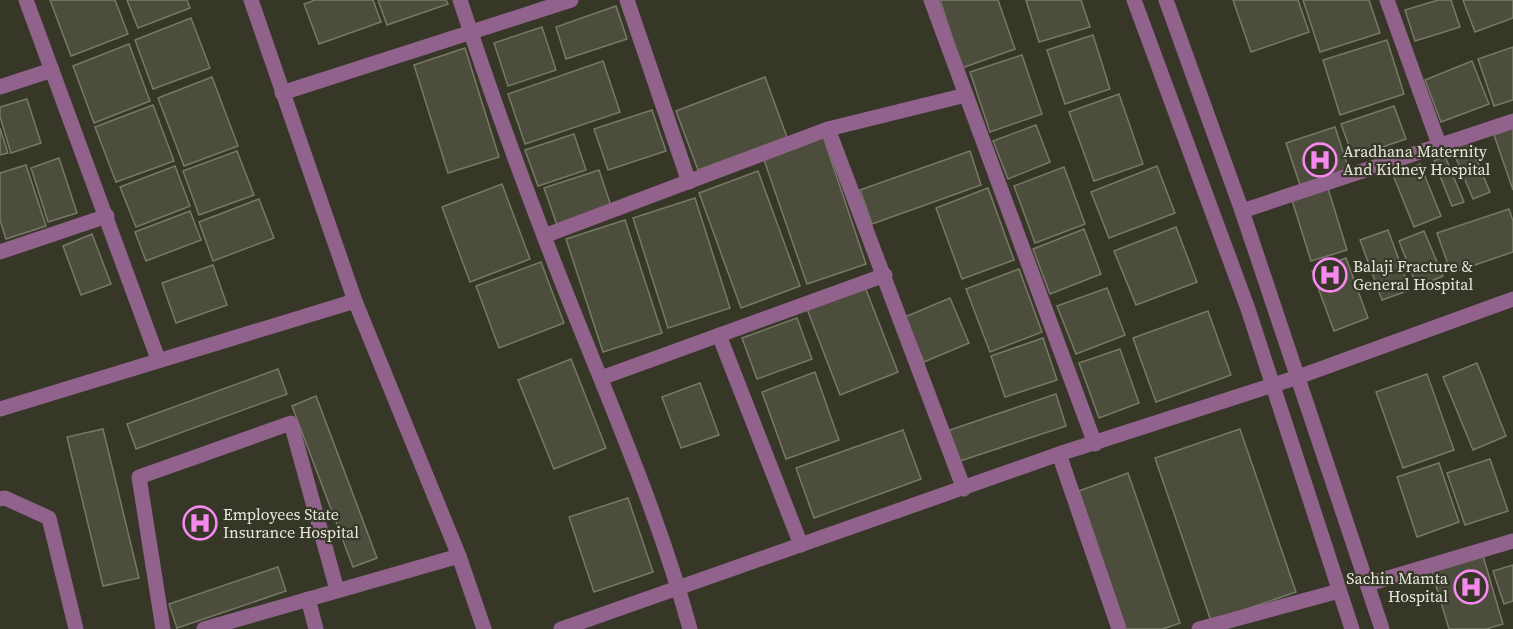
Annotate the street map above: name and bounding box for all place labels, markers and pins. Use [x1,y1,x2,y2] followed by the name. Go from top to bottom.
[1343,140,1491,180] place label: Aradhana Maternity And Kidney Hospital
[1302,142,1338,178] hospital icon: Aradhana Maternity And Kidney Hospital
[1353,255,1473,295] place label: Balaji Fracture & General Hospital
[1312,257,1348,293] hospital icon: Balaji Fracture & General Hospital
[223,503,359,543] place label: Employees State Insurance Hospital
[182,505,218,541] hospital icon: Employees State Insurance Hospital
[1346,567,1449,607] place label: Sachin Mamta Hospital
[1453,569,1489,605] hospital icon: Sachin Mamta Hospital

